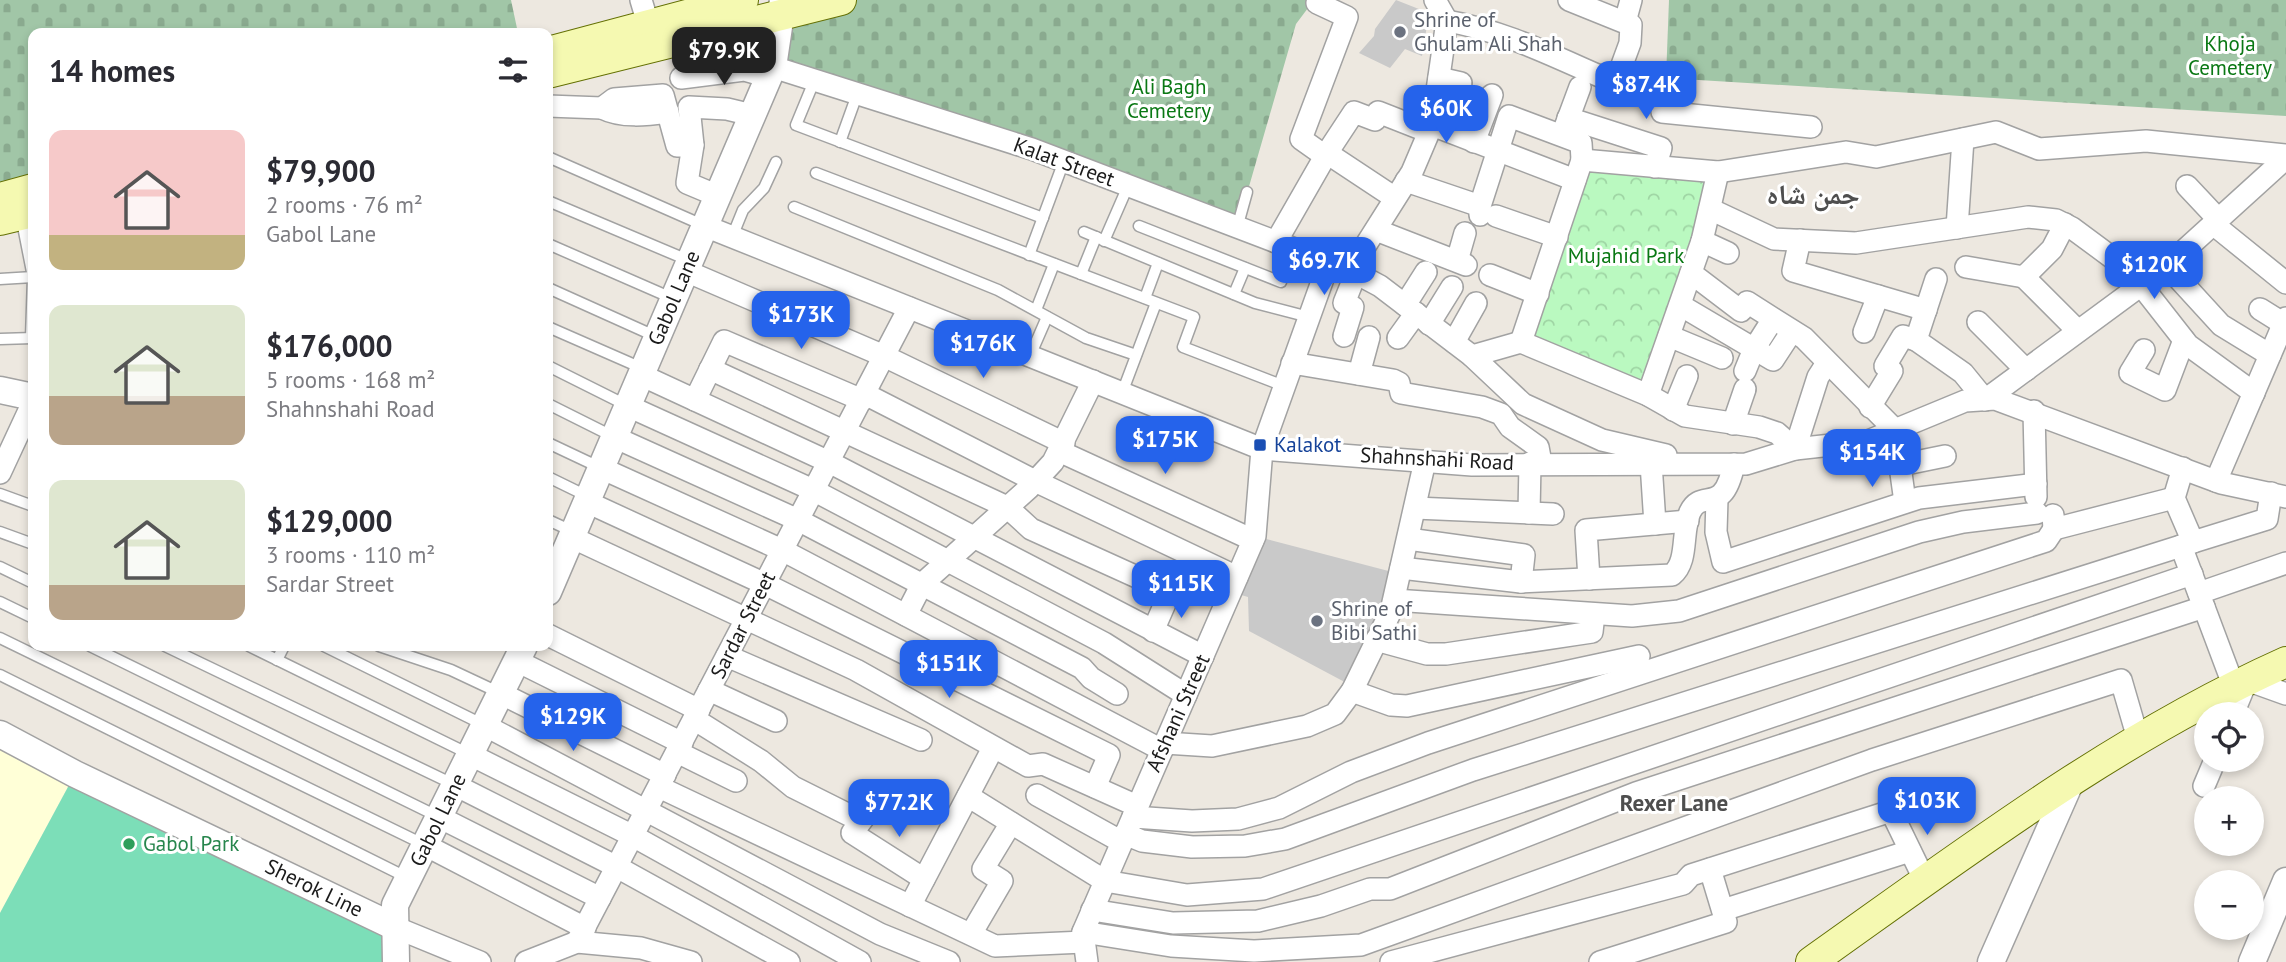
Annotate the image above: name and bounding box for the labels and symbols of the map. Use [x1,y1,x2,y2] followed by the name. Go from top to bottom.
[1414,6,1562,57] place label: Shrine of Ghulam Ali Shah
[1392,24,1408,40] marker: Shrine of Ghulam Ali Shah
[667,28,781,87] pin: $79.9K
[2188,30,2272,81] park label: Khoja Cemetery
[1589,61,1703,121] pin: $87.4K
[1127,73,1211,124] park label: Ali Bagh Cemetery
[1405,86,1487,145] pin: $60K
[1010,131,1118,192] street label: Kalat Street
[1766,175,1860,212] district label: جمن شاہ
[1267,238,1381,297] pin: $69.7K
[1568,242,1684,269] park label: Mujahid Park
[2105,242,2203,301] pin: $120K
[641,246,706,349] street label: Gabol Lane
[752,292,850,351] pin: $173K
[934,320,1032,380] pin: $176K
[1116,416,1214,476] pin: $175K
[1823,430,1921,489] pin: $154K
[1274,431,1341,458] place label: Kalakot
[1252,437,1268,453] marker: Kalakot
[1359,441,1515,476] street label: Shahnshahi Road
[1132,560,1230,620] pin: $115K
[704,567,781,683] street label: Sardar Street
[1331,595,1417,646] place label: Shrine of Bibi Sathi
[1309,613,1325,629] marker: Shrine of Bibi Sathi
[900,640,998,700] pin: $151K
[1140,650,1216,776] street label: Afshani Street
[524,694,622,753] pin: $129K
[403,769,472,871] street label: Gabol Lane
[1878,778,1976,837] pin: $103K
[842,780,956,839] pin: $77.2K
[1620,788,1728,817] district label: Rexer Lane
[143,830,239,857] place label: Gabol Park
[121,836,137,852] marker: Gabol Park
[261,852,367,923] street label: Sherok Line

